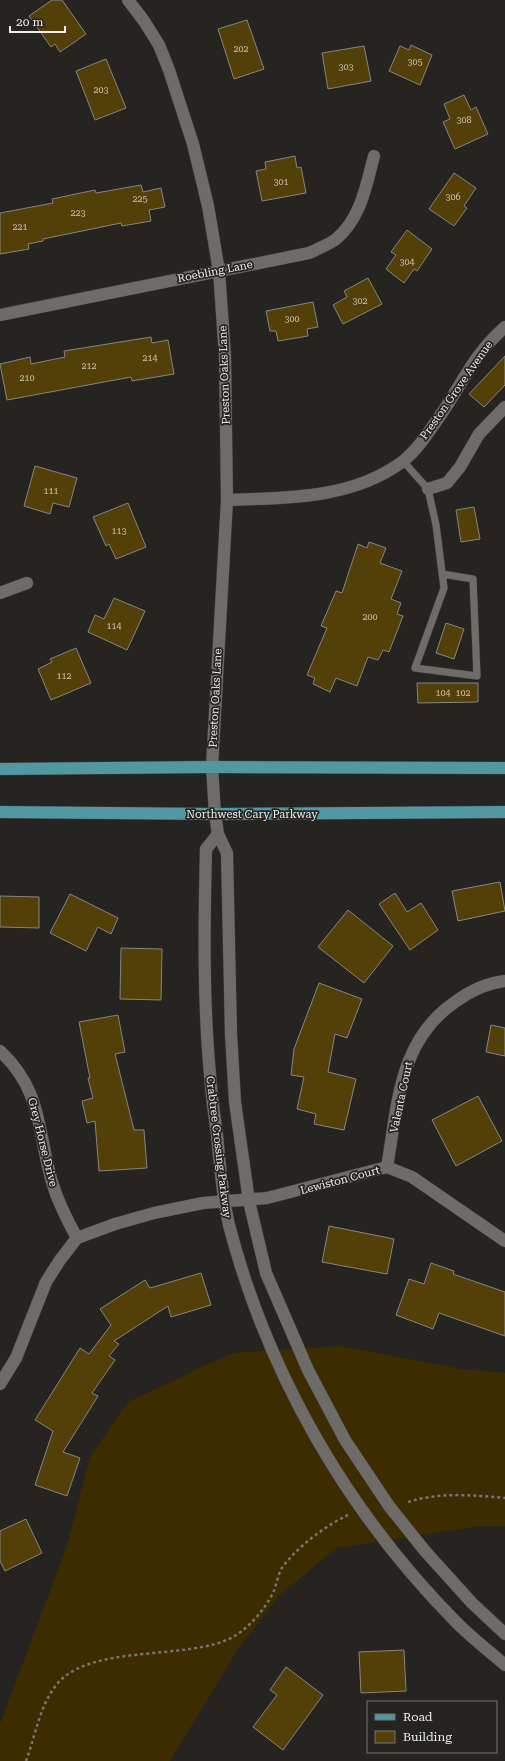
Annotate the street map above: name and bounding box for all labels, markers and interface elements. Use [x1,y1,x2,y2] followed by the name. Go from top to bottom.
[10,8,65,34] scale bar
[16,15,43,29] text: 20 m
[233,44,249,54] house number: 202
[407,57,423,67] house number: 305
[338,62,354,72] house number: 303
[93,85,109,95] house number: 203
[456,115,472,125] house number: 308
[273,177,289,187] house number: 301
[445,192,461,202] house number: 306
[132,194,148,204] house number: 225
[70,208,86,218] house number: 223
[12,222,28,232] house number: 221
[399,257,415,267] house number: 304
[176,258,254,285] street label: Roebling Lane
[352,296,368,306] house number: 302
[284,314,300,324] house number: 300
[216,325,233,425] street label: Preston Oaks Lane
[417,338,495,442] street label: Preston Grove Avenue
[142,353,158,363] house number: 214
[81,361,97,371] house number: 212
[19,373,35,383] house number: 210
[43,486,59,496] house number: 111
[111,526,127,536] house number: 113
[362,612,378,622] house number: 200
[106,621,122,631] house number: 114
[206,648,225,748] street label: Preston Oaks Lane
[56,671,72,681] house number: 112
[435,688,451,698] house number: 104
[455,688,471,698] house number: 102
[186,808,318,821] street label: Northwest Cary Parkway
[388,1060,415,1134] street label: Valenta Court
[203,1075,234,1219] street label: Crabtree Crossing Parkway
[25,1096,60,1188] street label: Grey Horse Drive
[299,1164,381,1197] street label: Lewiston Court
[367,1701,497,1753] legend
[403,1710,433,1724] text: Road
[403,1730,452,1744] text: Building

